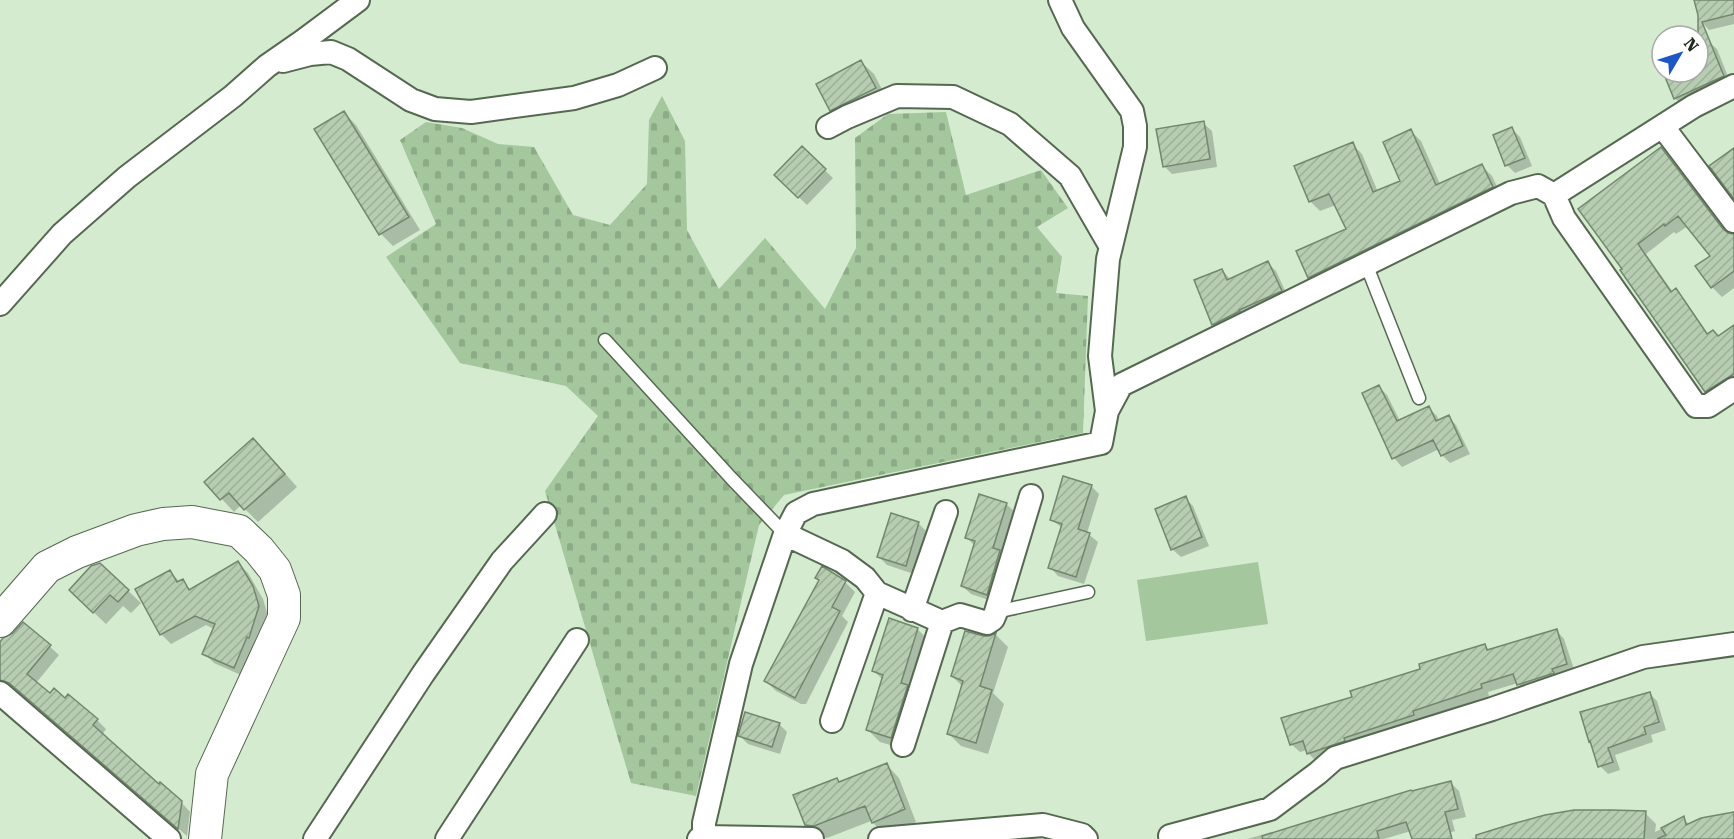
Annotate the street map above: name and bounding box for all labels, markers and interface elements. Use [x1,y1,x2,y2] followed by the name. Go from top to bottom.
[1650,24,1710,84] north arrow
[1680,34,1703,56] text: N

